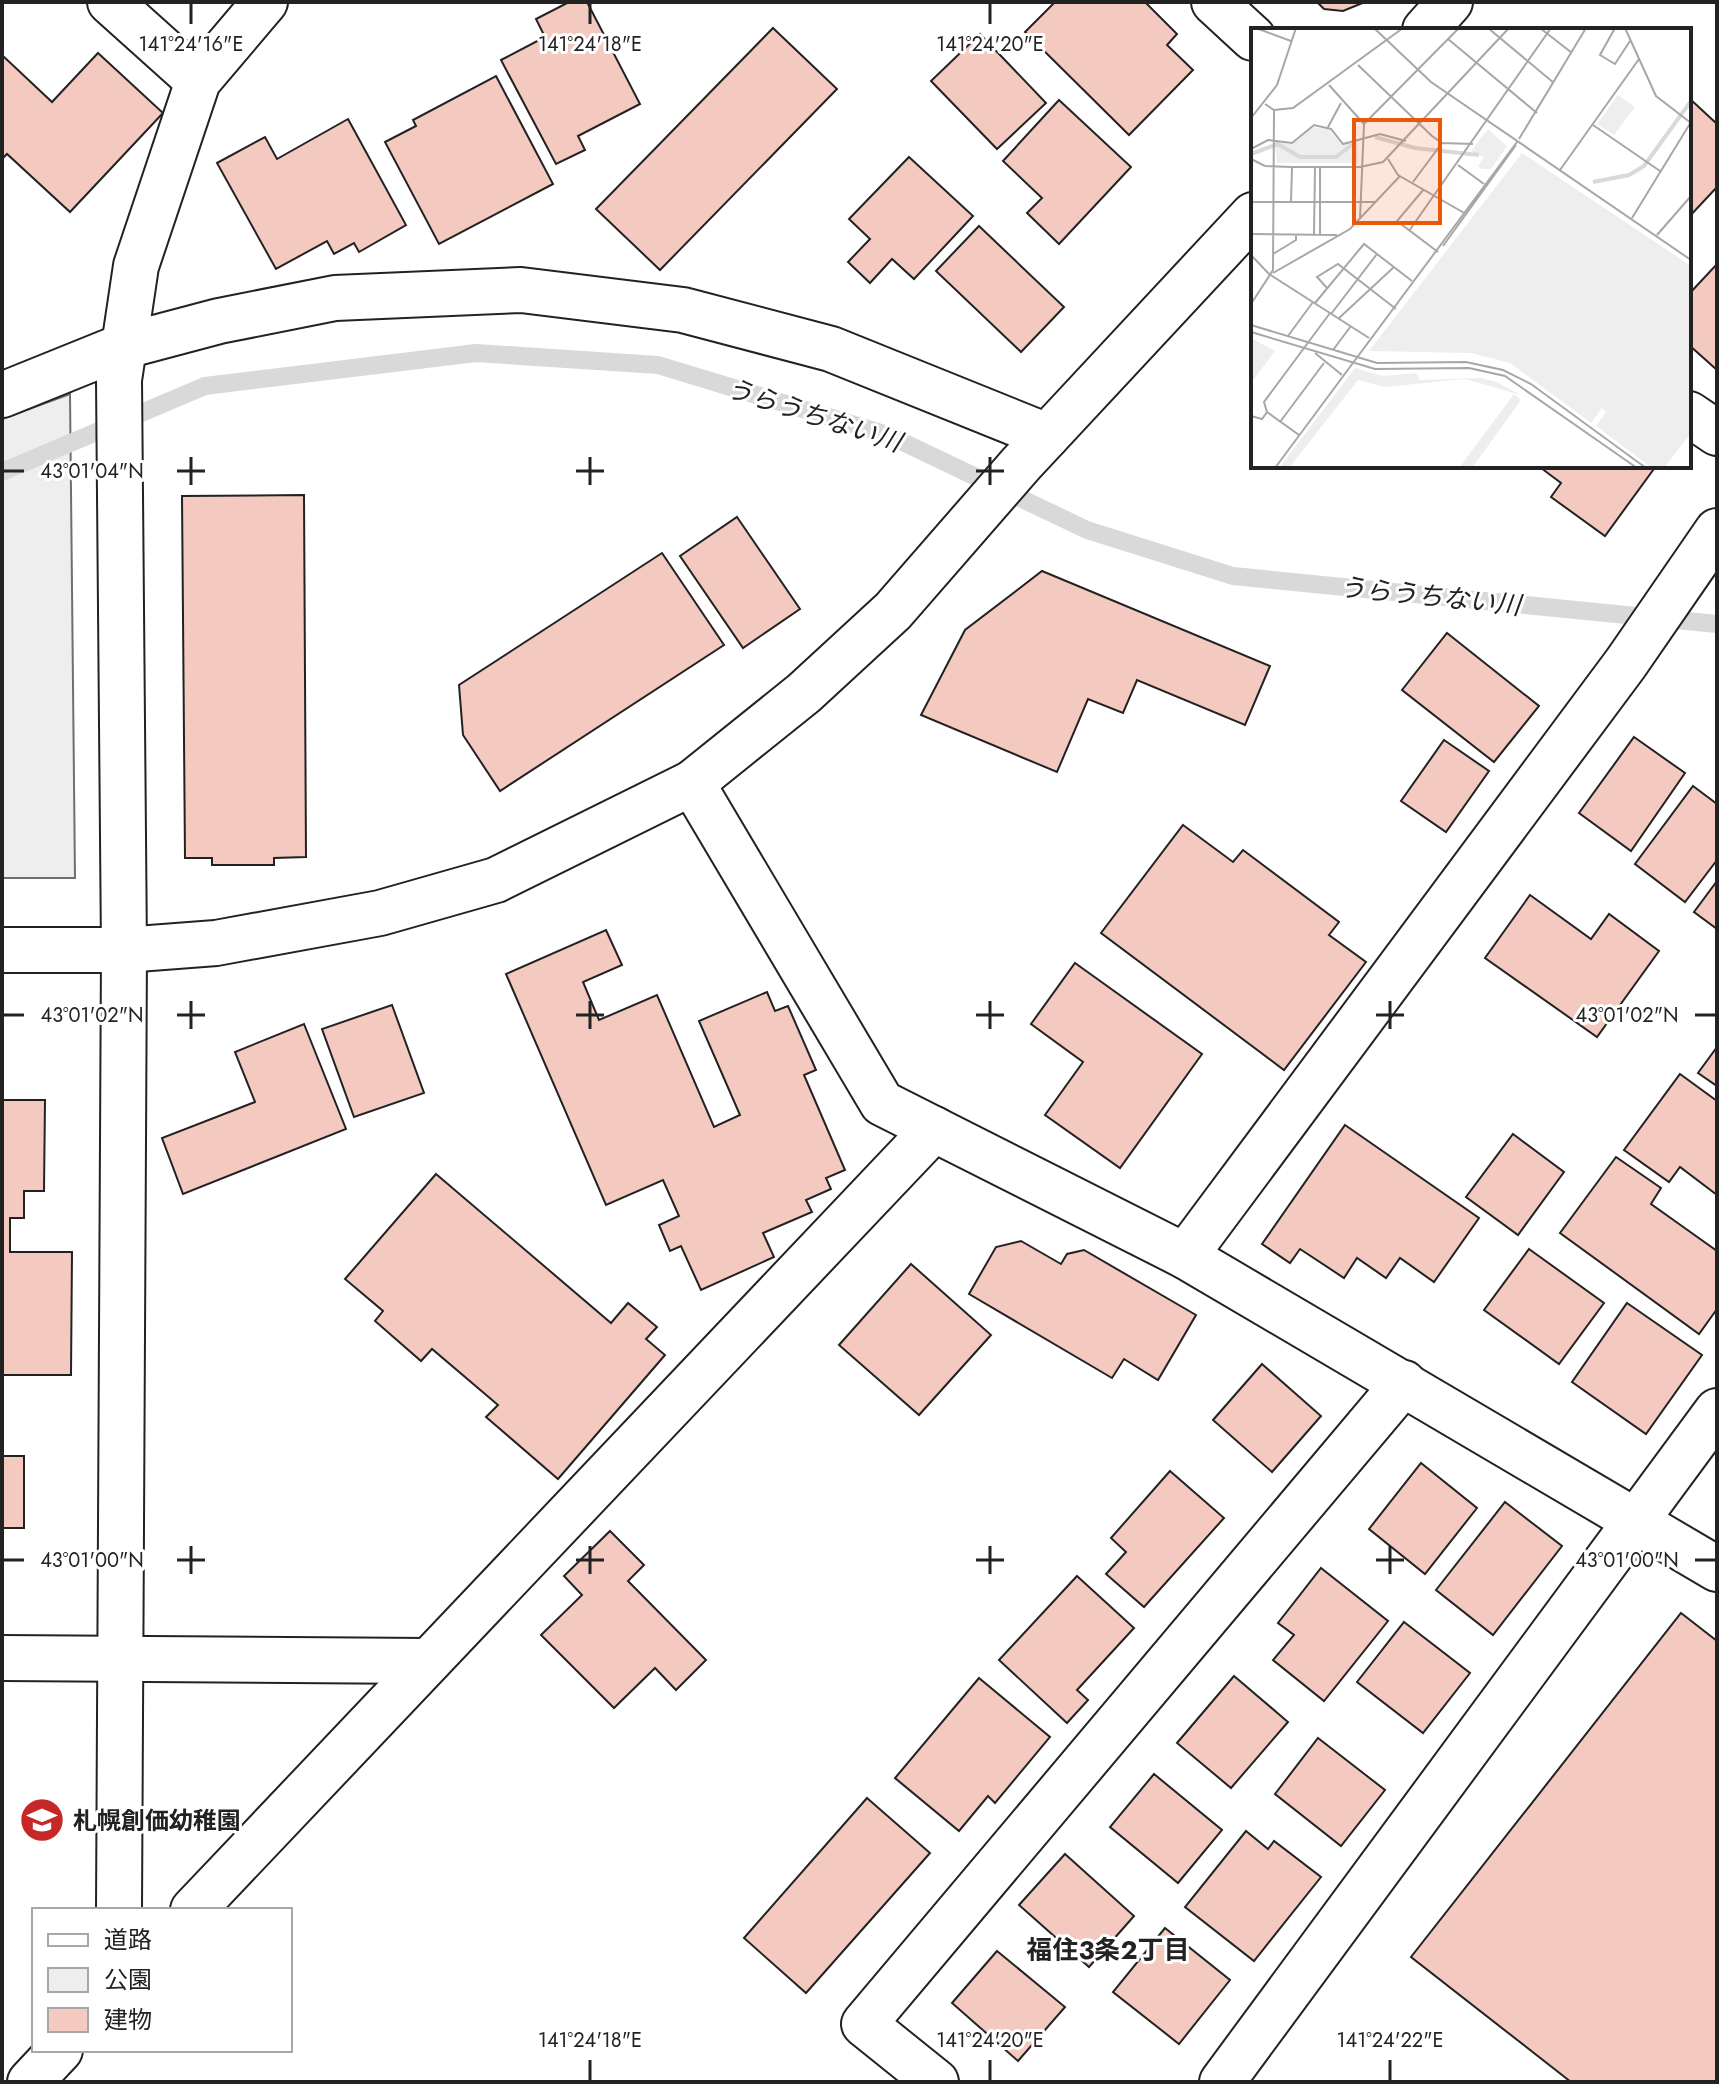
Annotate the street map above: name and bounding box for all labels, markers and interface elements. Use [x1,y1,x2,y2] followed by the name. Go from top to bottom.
[1251,28,1691,468] inset map
[139,30,243,59] text: 141°24'16"E
[538,30,642,59] text: 141°24'18"E
[936,30,1044,59] text: 141°24'20"E
[722,369,909,462] water label: うらうちない川
[40,457,144,486] text: 43°01'04"N
[1338,568,1525,625] water label: うらうちない川
[40,1001,144,1030] text: 43°01'02"N
[1575,1001,1679,1030] text: 43°01'02"N
[40,1546,144,1575] text: 43°01'00"N
[1575,1546,1679,1575] text: 43°01'00"N
[18,1796,66,1844] school or university icon: 札幌創価幼稚園
[73,1803,241,1838] place label: 札幌創価幼稚園
[32,1908,292,2052] legend
[104,1922,152,1957] text: 道路
[1026,1931,1190,1969] district label: 福住3条2丁目
[104,1962,152,1997] text: 公園
[104,2002,152,2037] text: 建物
[538,2026,642,2055] text: 141°24'18"E
[936,2026,1044,2055] text: 141°24'20"E
[1336,2026,1444,2055] text: 141°24'22"E

